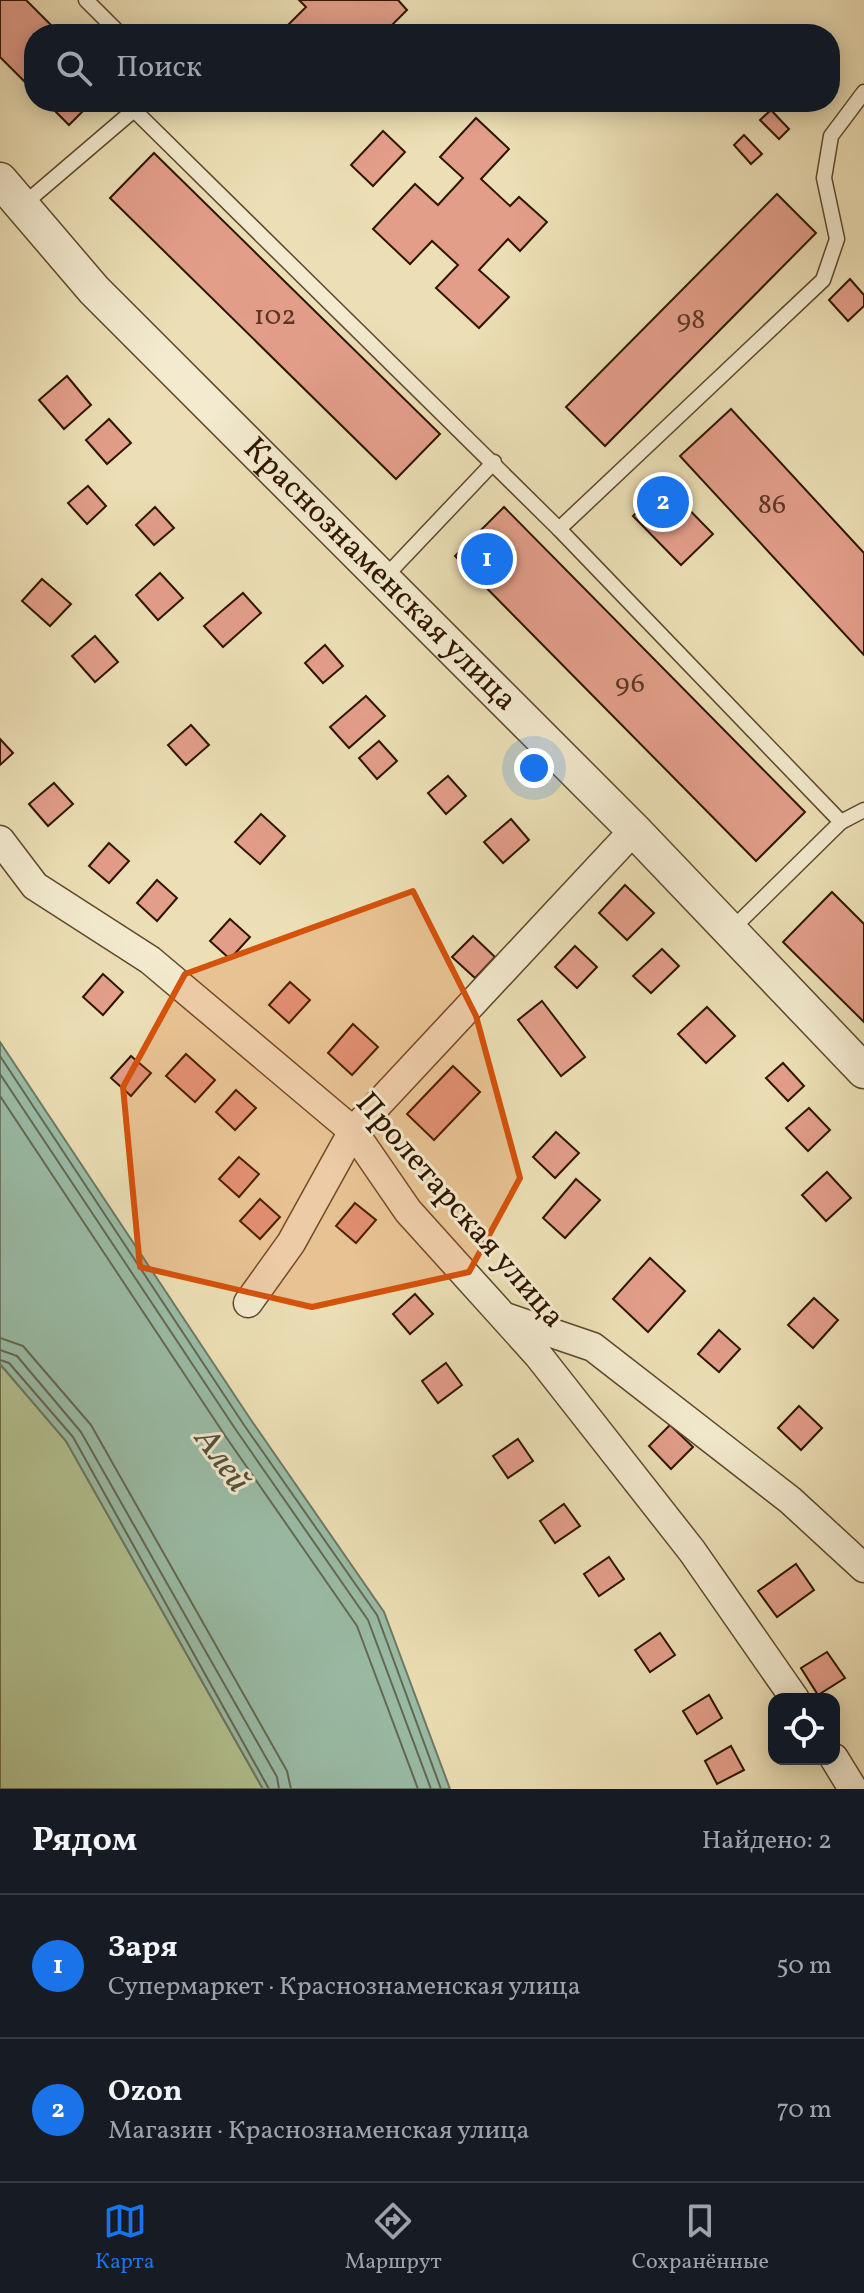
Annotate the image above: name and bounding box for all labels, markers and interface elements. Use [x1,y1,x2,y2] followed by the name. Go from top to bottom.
[24,24,840,112] search box
[52,46,96,90] icon: search
[116,47,202,89] text: Поиск
[254,297,296,336] house number: 102
[677,301,705,340] house number: 98
[232,428,526,722] street label: Краснознаменская улица
[637,472,689,532] pin: 2
[758,486,786,525] house number: 86
[461,529,513,589] pin: 1
[615,665,645,704] house number: 96
[514,748,554,788] your location
[344,1084,574,1338] street label: Пролетарская улица
[181,1418,260,1503] water label: Алей
[768,1693,840,1765] map controls
[768,1693,840,1765] button: locate
[32,1818,137,1865] text: Рядом
[702,1823,832,1859] text: Найдено: 2
[108,1927,177,1969] text: Заря
[53,1948,63,1984] text: 1
[776,1948,832,1984] text: 50 m
[108,1969,581,2005] text: Супермаркет · Краснознаменская улица
[108,2071,182,2113] text: Ozon
[51,2092,65,2128] text: 2
[777,2092,832,2128] text: 70 m
[108,2113,529,2149] text: Магазин · Краснознаменская улица
[95,2199,155,2278] tab: Карта
[345,2199,442,2278] tab: Маршрут
[632,2199,769,2278] tab: Сохранённые

